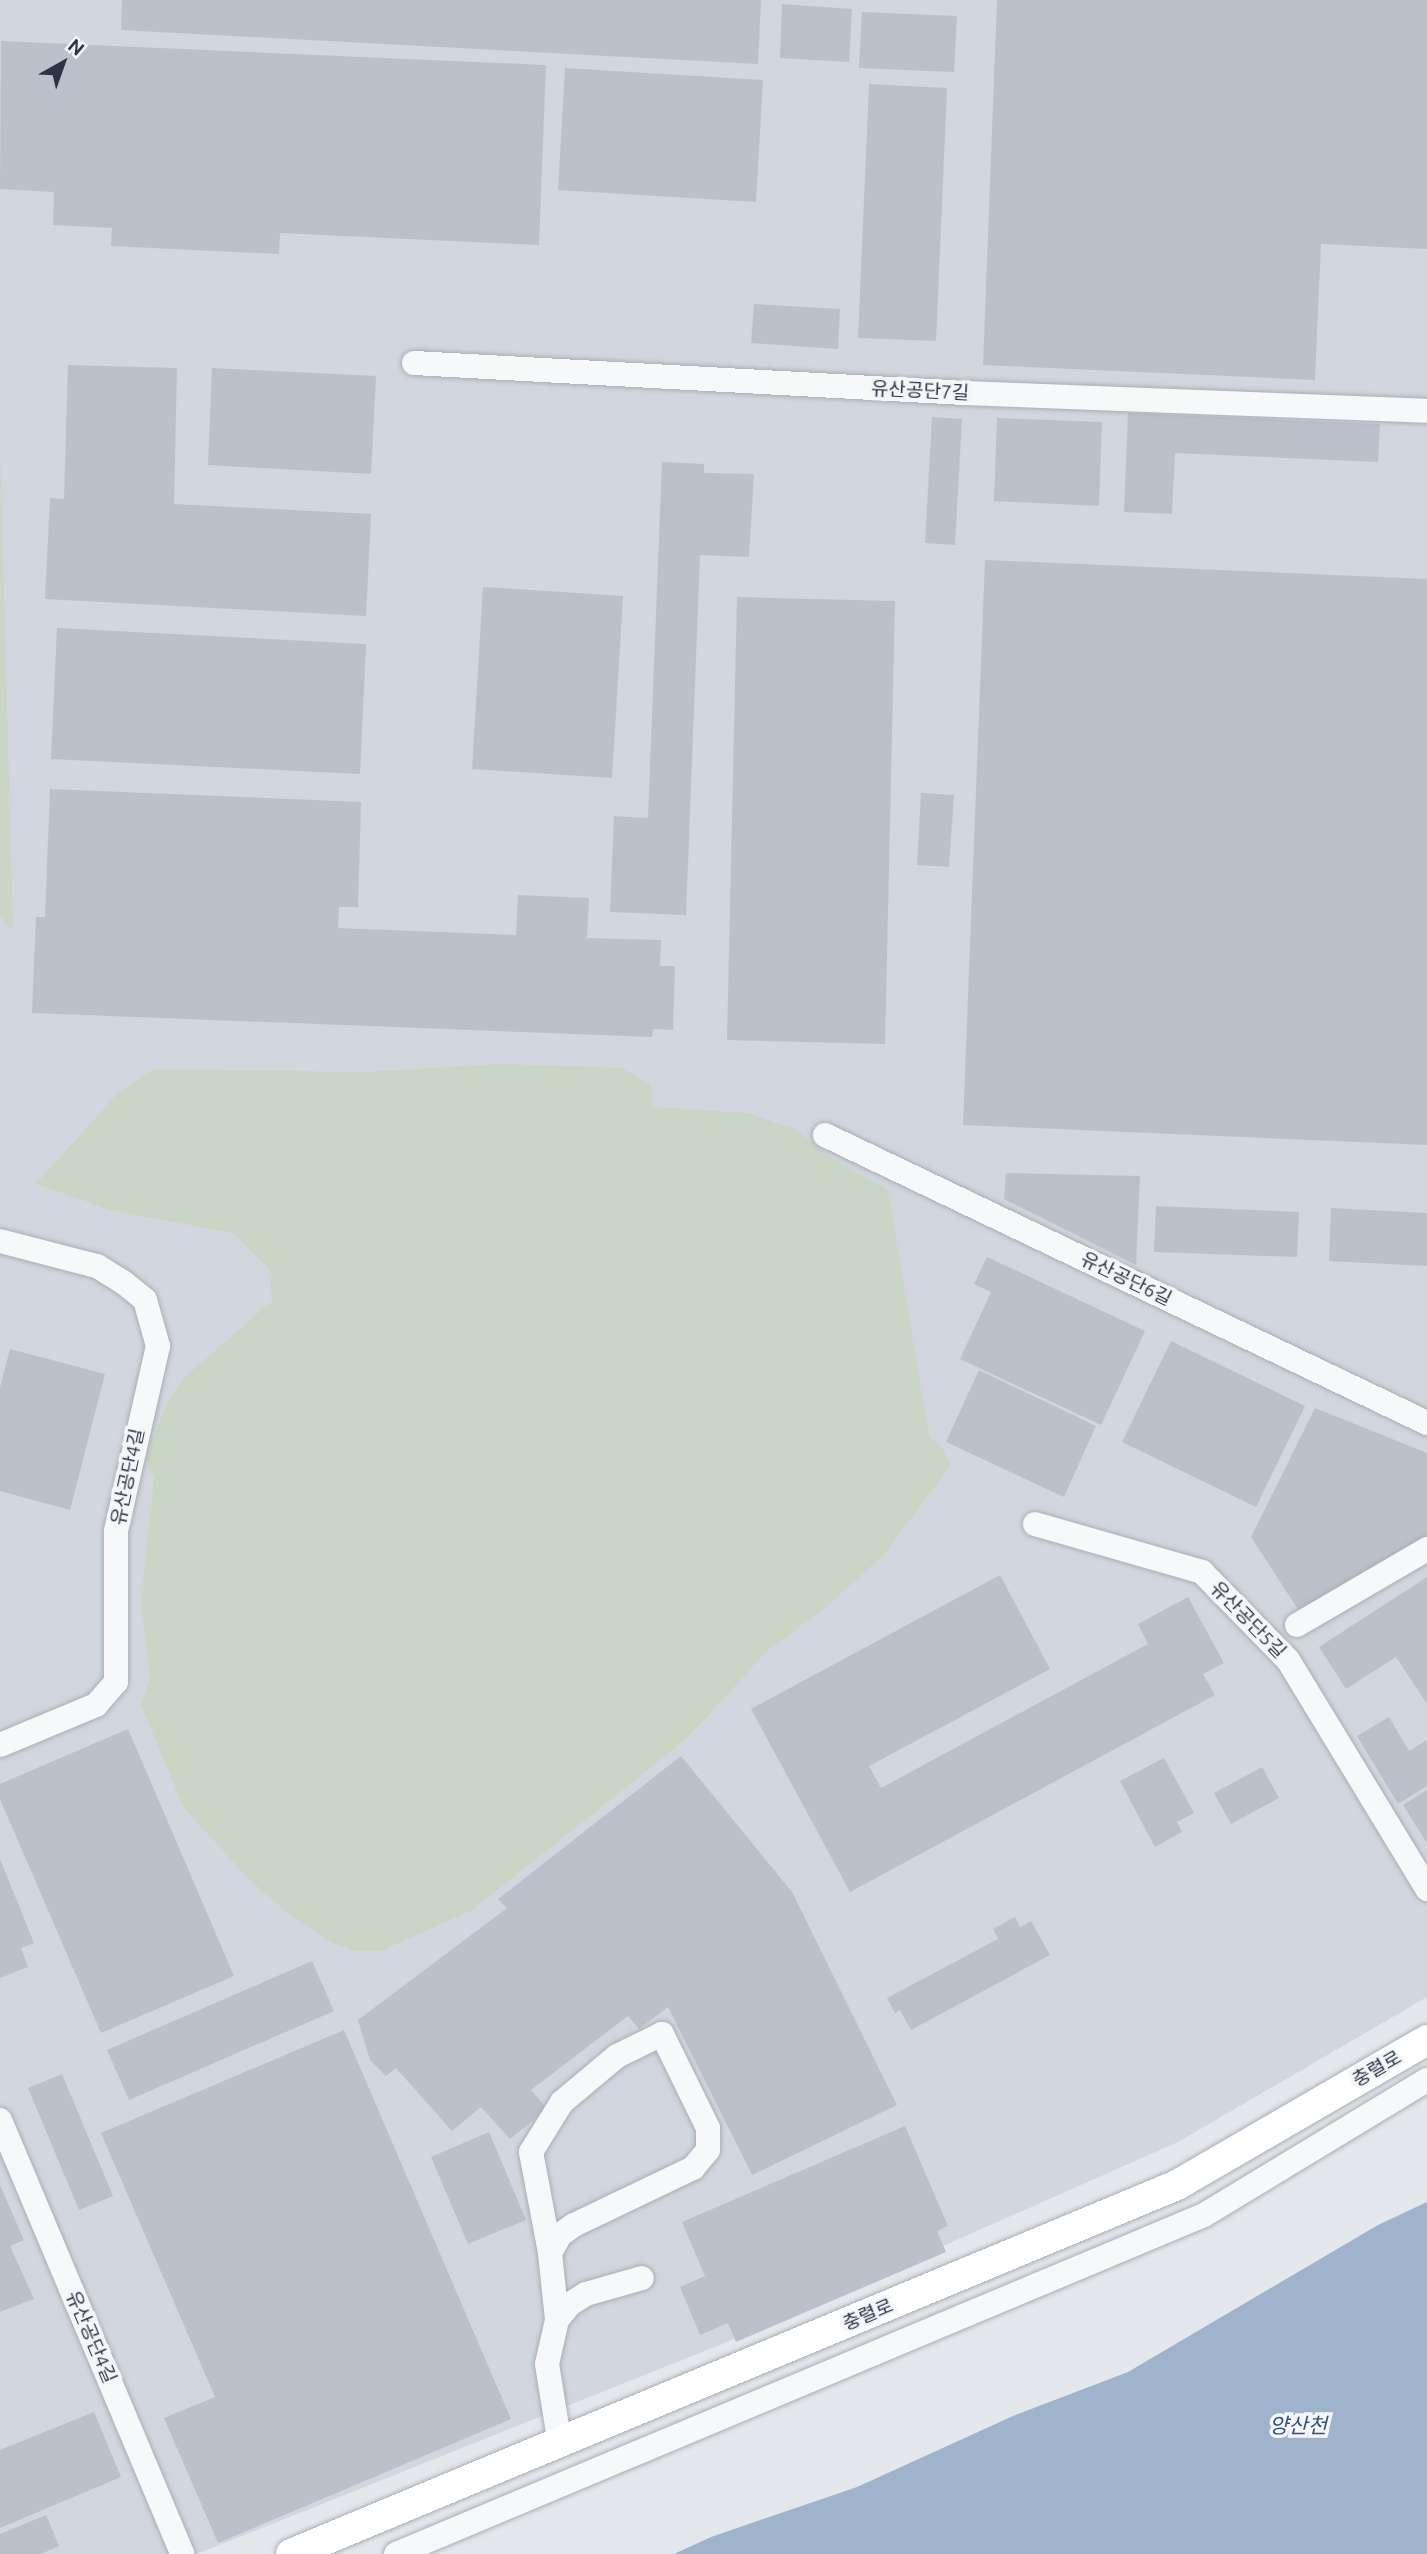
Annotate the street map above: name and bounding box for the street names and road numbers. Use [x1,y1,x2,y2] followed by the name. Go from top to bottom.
[870,377,970,405] street label: 유산공단7길
[1077,1247,1175,1311] street label: 유산공단6길
[107,1427,149,1527] street label: 유산공단4길
[1206,1577,1290,1663] street label: 유산공단5길
[1349,2046,1405,2092] street label: 충렬로
[61,2287,121,2387] street label: 유산공단4길
[839,2294,897,2336] street label: 충렬로

